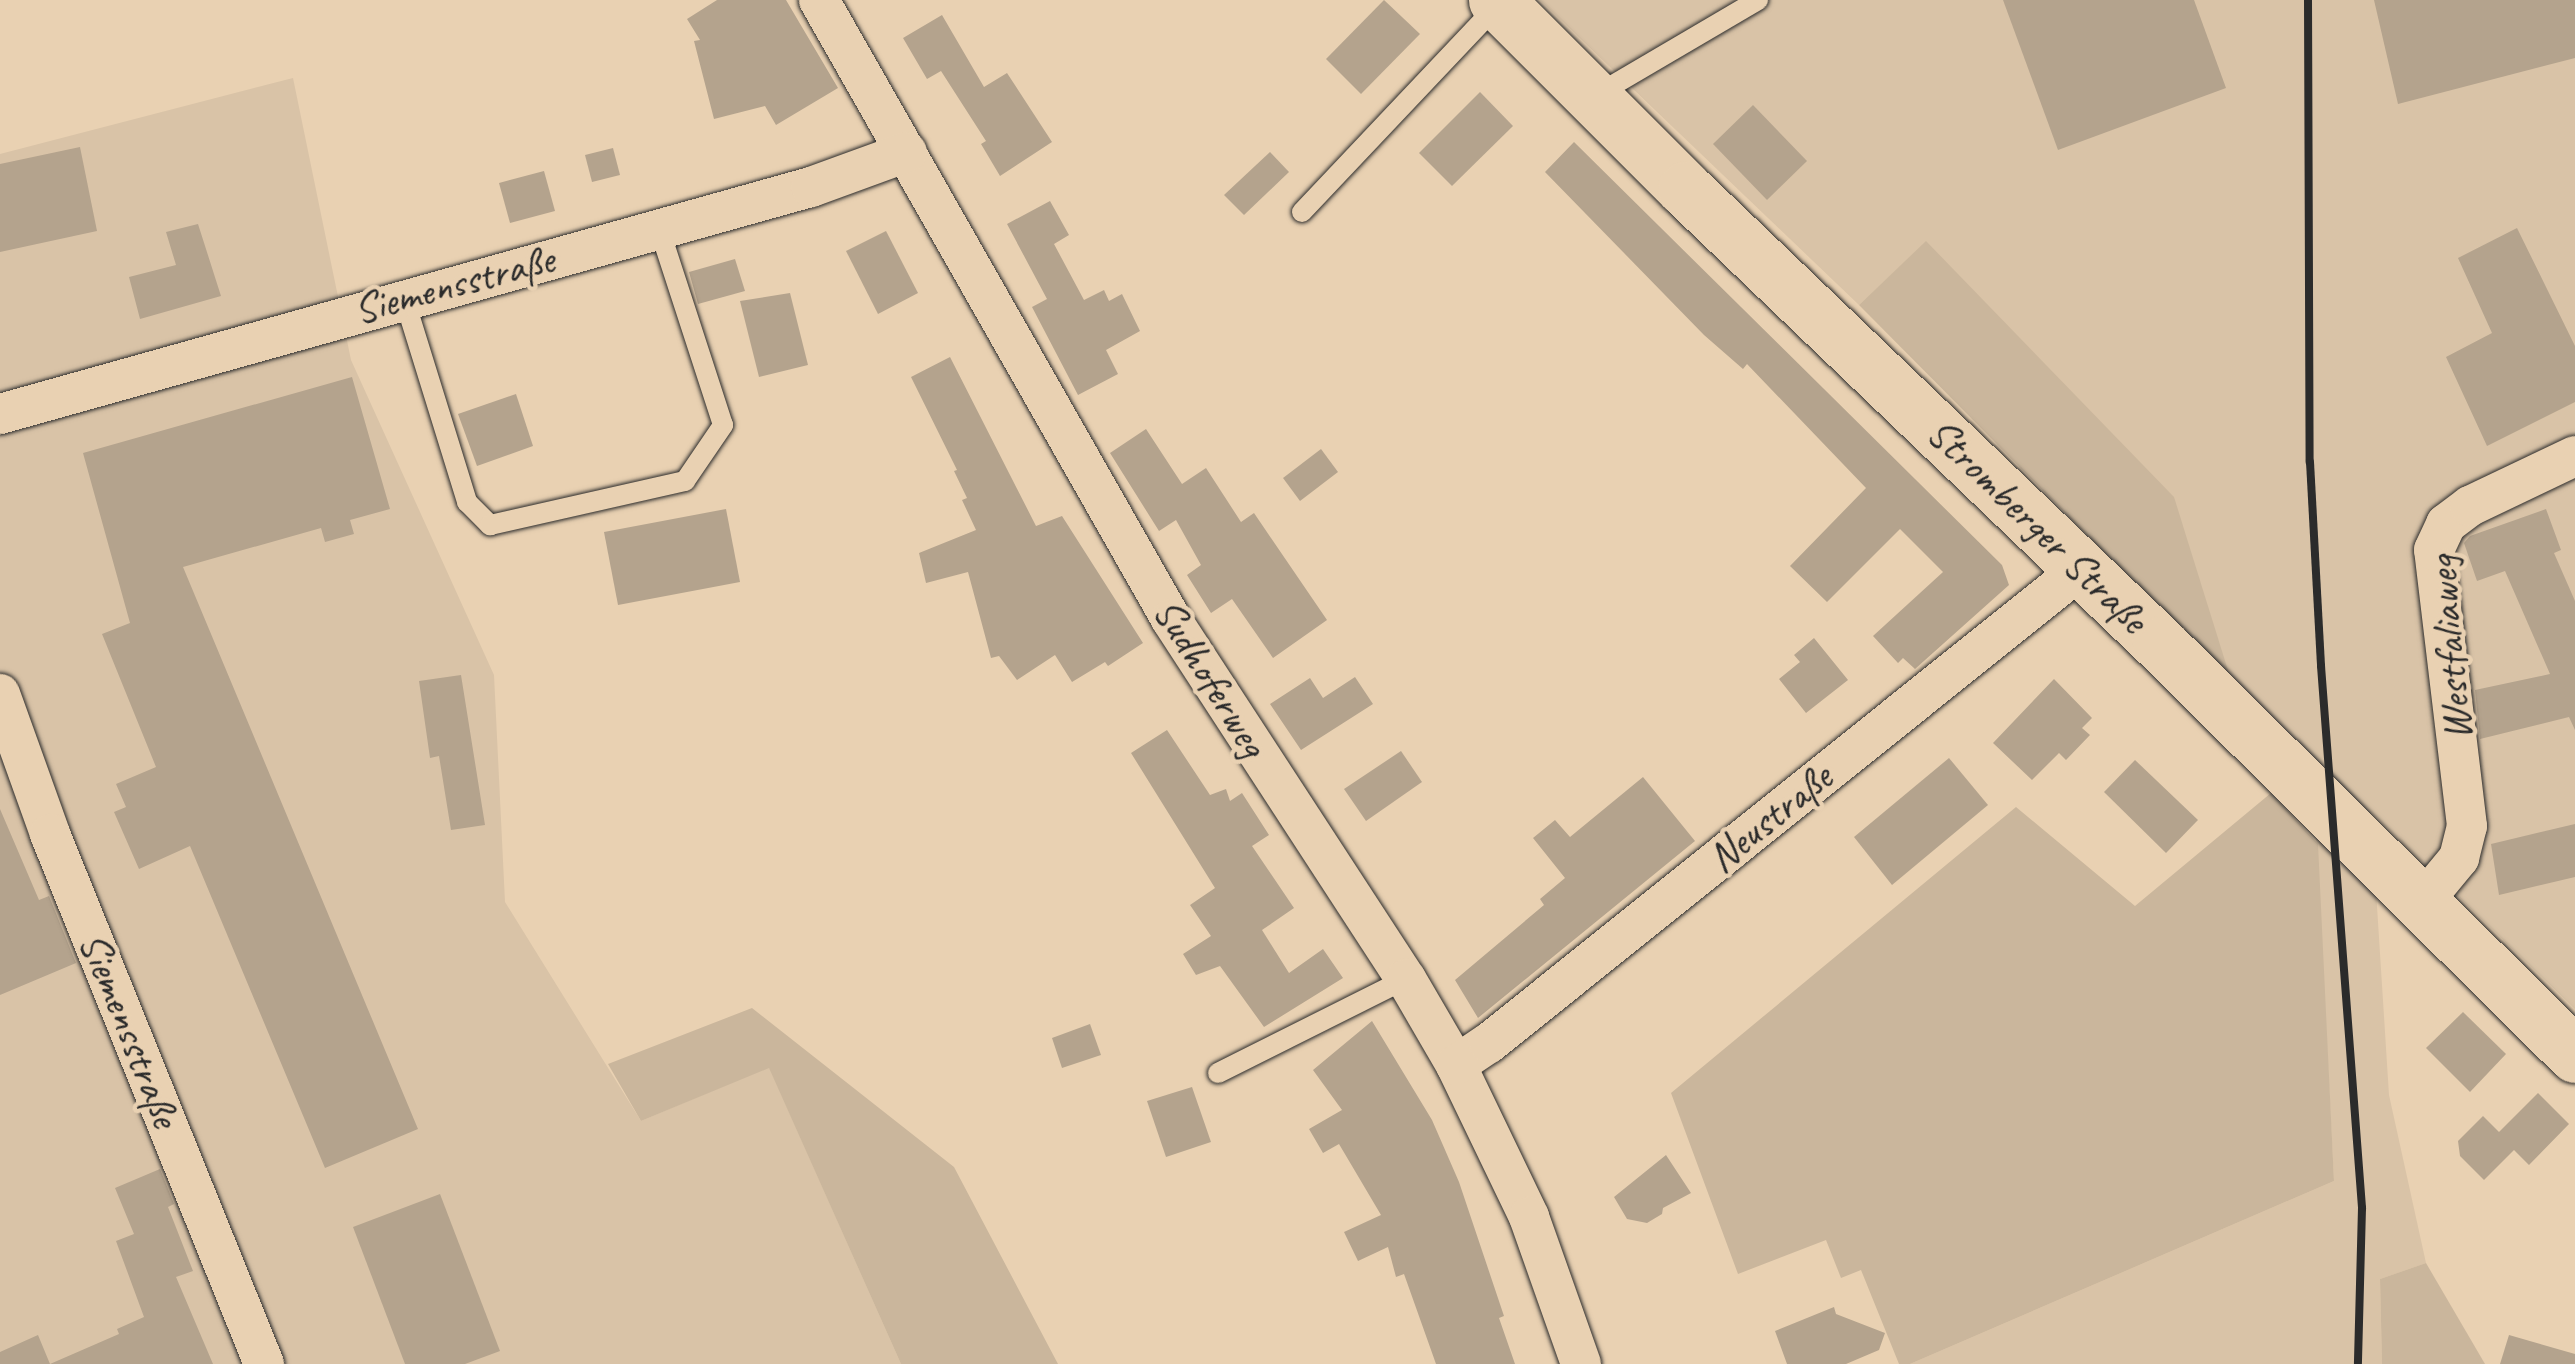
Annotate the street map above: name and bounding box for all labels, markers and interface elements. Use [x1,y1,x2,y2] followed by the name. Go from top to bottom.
[348,234,560,336] street label: Siemensstraße
[1916,408,2158,644] street label: Stromberger Straße
[2417,554,2483,742] street label: Westfaliaweg
[1142,590,1278,766] street label: Sudhoferweg
[1698,753,1842,883] street label: Neustraße
[67,925,191,1135] street label: Siemensstraße

